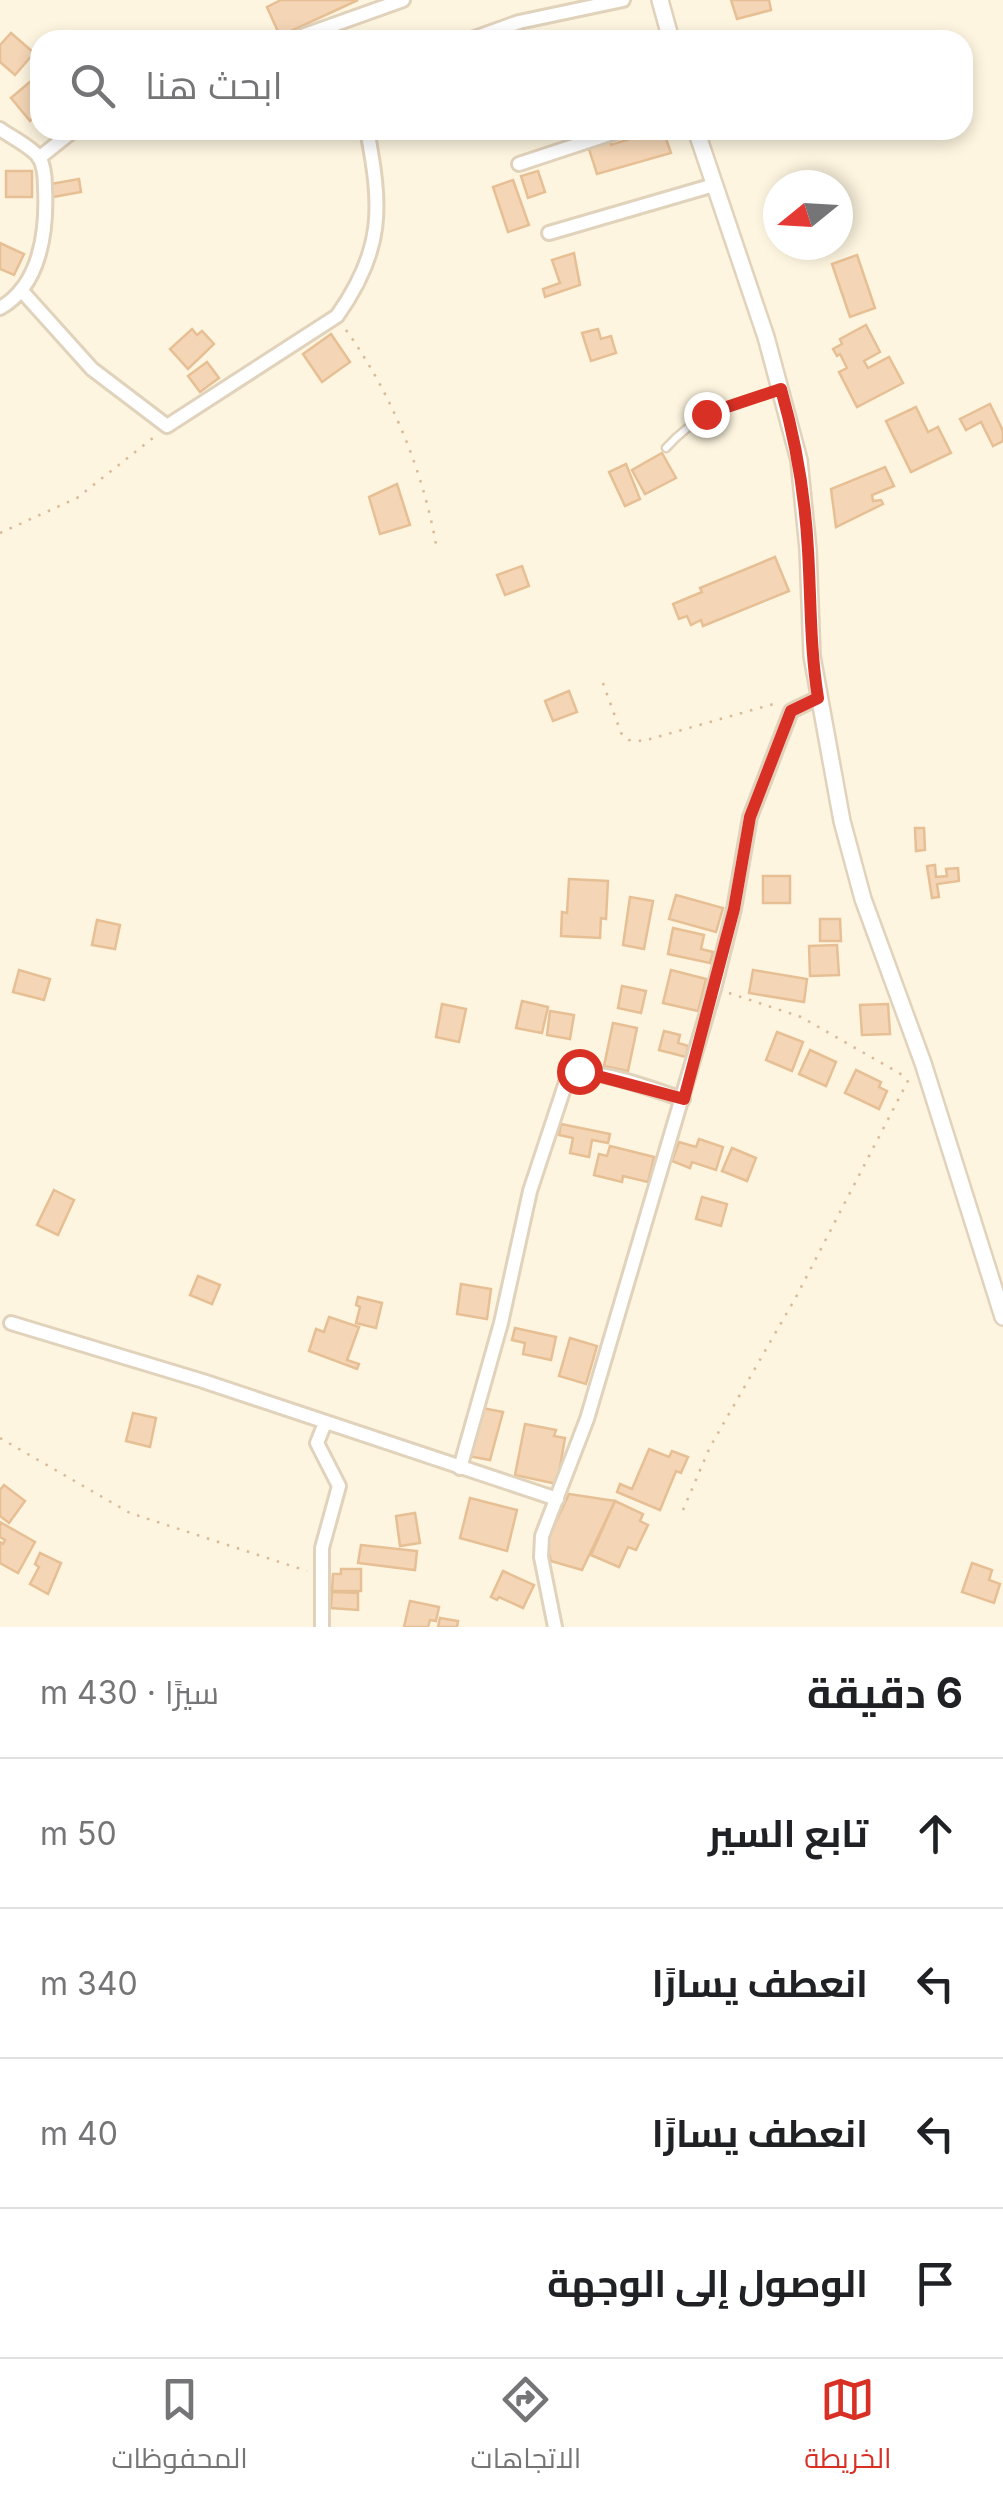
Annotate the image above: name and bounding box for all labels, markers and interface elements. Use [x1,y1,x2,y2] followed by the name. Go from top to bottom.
[30,30,973,140] search box
[65,58,120,113] icon: search
[145,62,283,108] text: ابحث هنا
[763,170,853,260] north arrow
[684,392,730,438] route end
[557,1049,603,1095] route start
[807,1667,963,1718] text: 6 دقيقة
[40,1673,219,1712] text: سيرًا · 430 m
[908,1806,963,1861] icon: ahead
[708,1810,868,1856] text: تابع السير
[40,1814,117,1853] text: 50 m
[908,1956,963,2011] icon: left
[652,1960,868,2006] text: انعطف يسارًا
[40,1964,138,2003] text: 340 m
[908,2106,963,2161] icon: left
[652,2110,868,2156] text: انعطف يسارًا
[40,2114,118,2153] text: 40 m
[908,2256,963,2311] icon: arrive
[547,2260,868,2306] text: الوصول إلى الوجهة
[111,2372,248,2484] tab: المحفوظات
[471,2372,581,2484] tab: الاتجاهات
[804,2372,892,2484] tab: الخريطة

